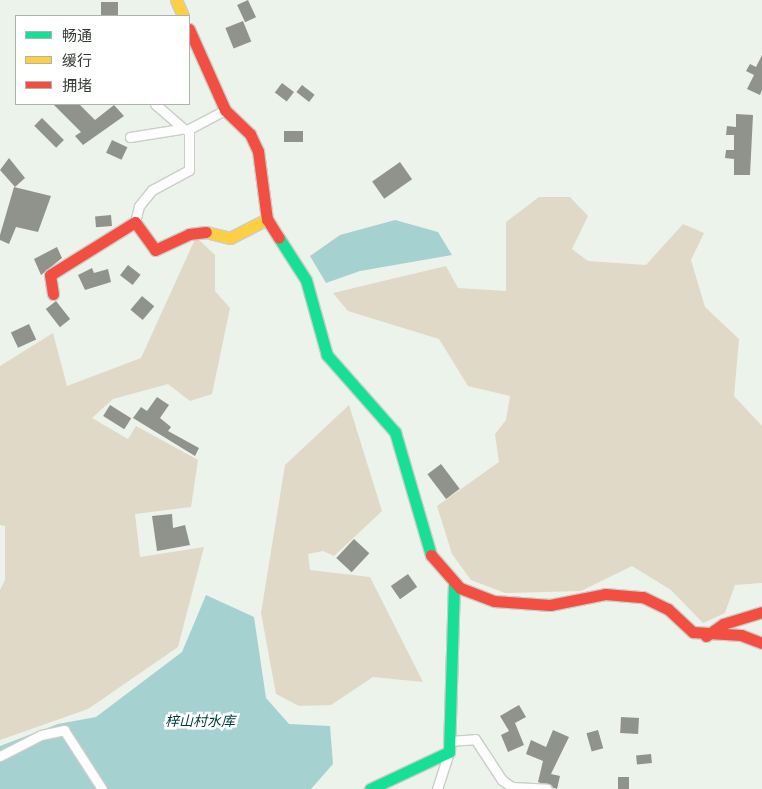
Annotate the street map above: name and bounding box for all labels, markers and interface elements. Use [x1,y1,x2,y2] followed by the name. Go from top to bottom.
[15,15,190,105] legend
[62,26,92,45] text: 畅通
[62,51,92,70] text: 缓行
[62,76,92,95] text: 拥堵
[165,713,235,729] water label: 梓山村水库

